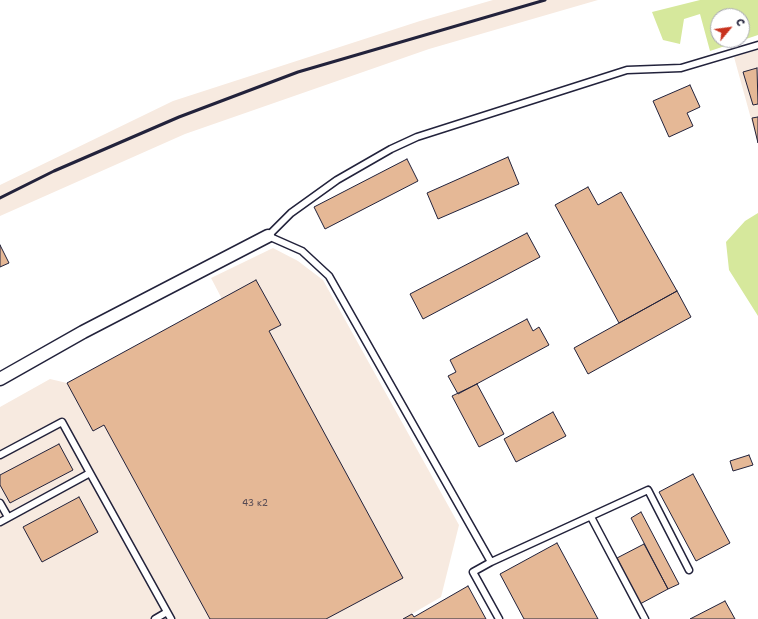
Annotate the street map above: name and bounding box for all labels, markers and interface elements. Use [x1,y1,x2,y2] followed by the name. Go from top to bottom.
[710,8,750,48] north arrow
[732,16,748,29] text: С
[242,499,268,509] house number: 43 к2

